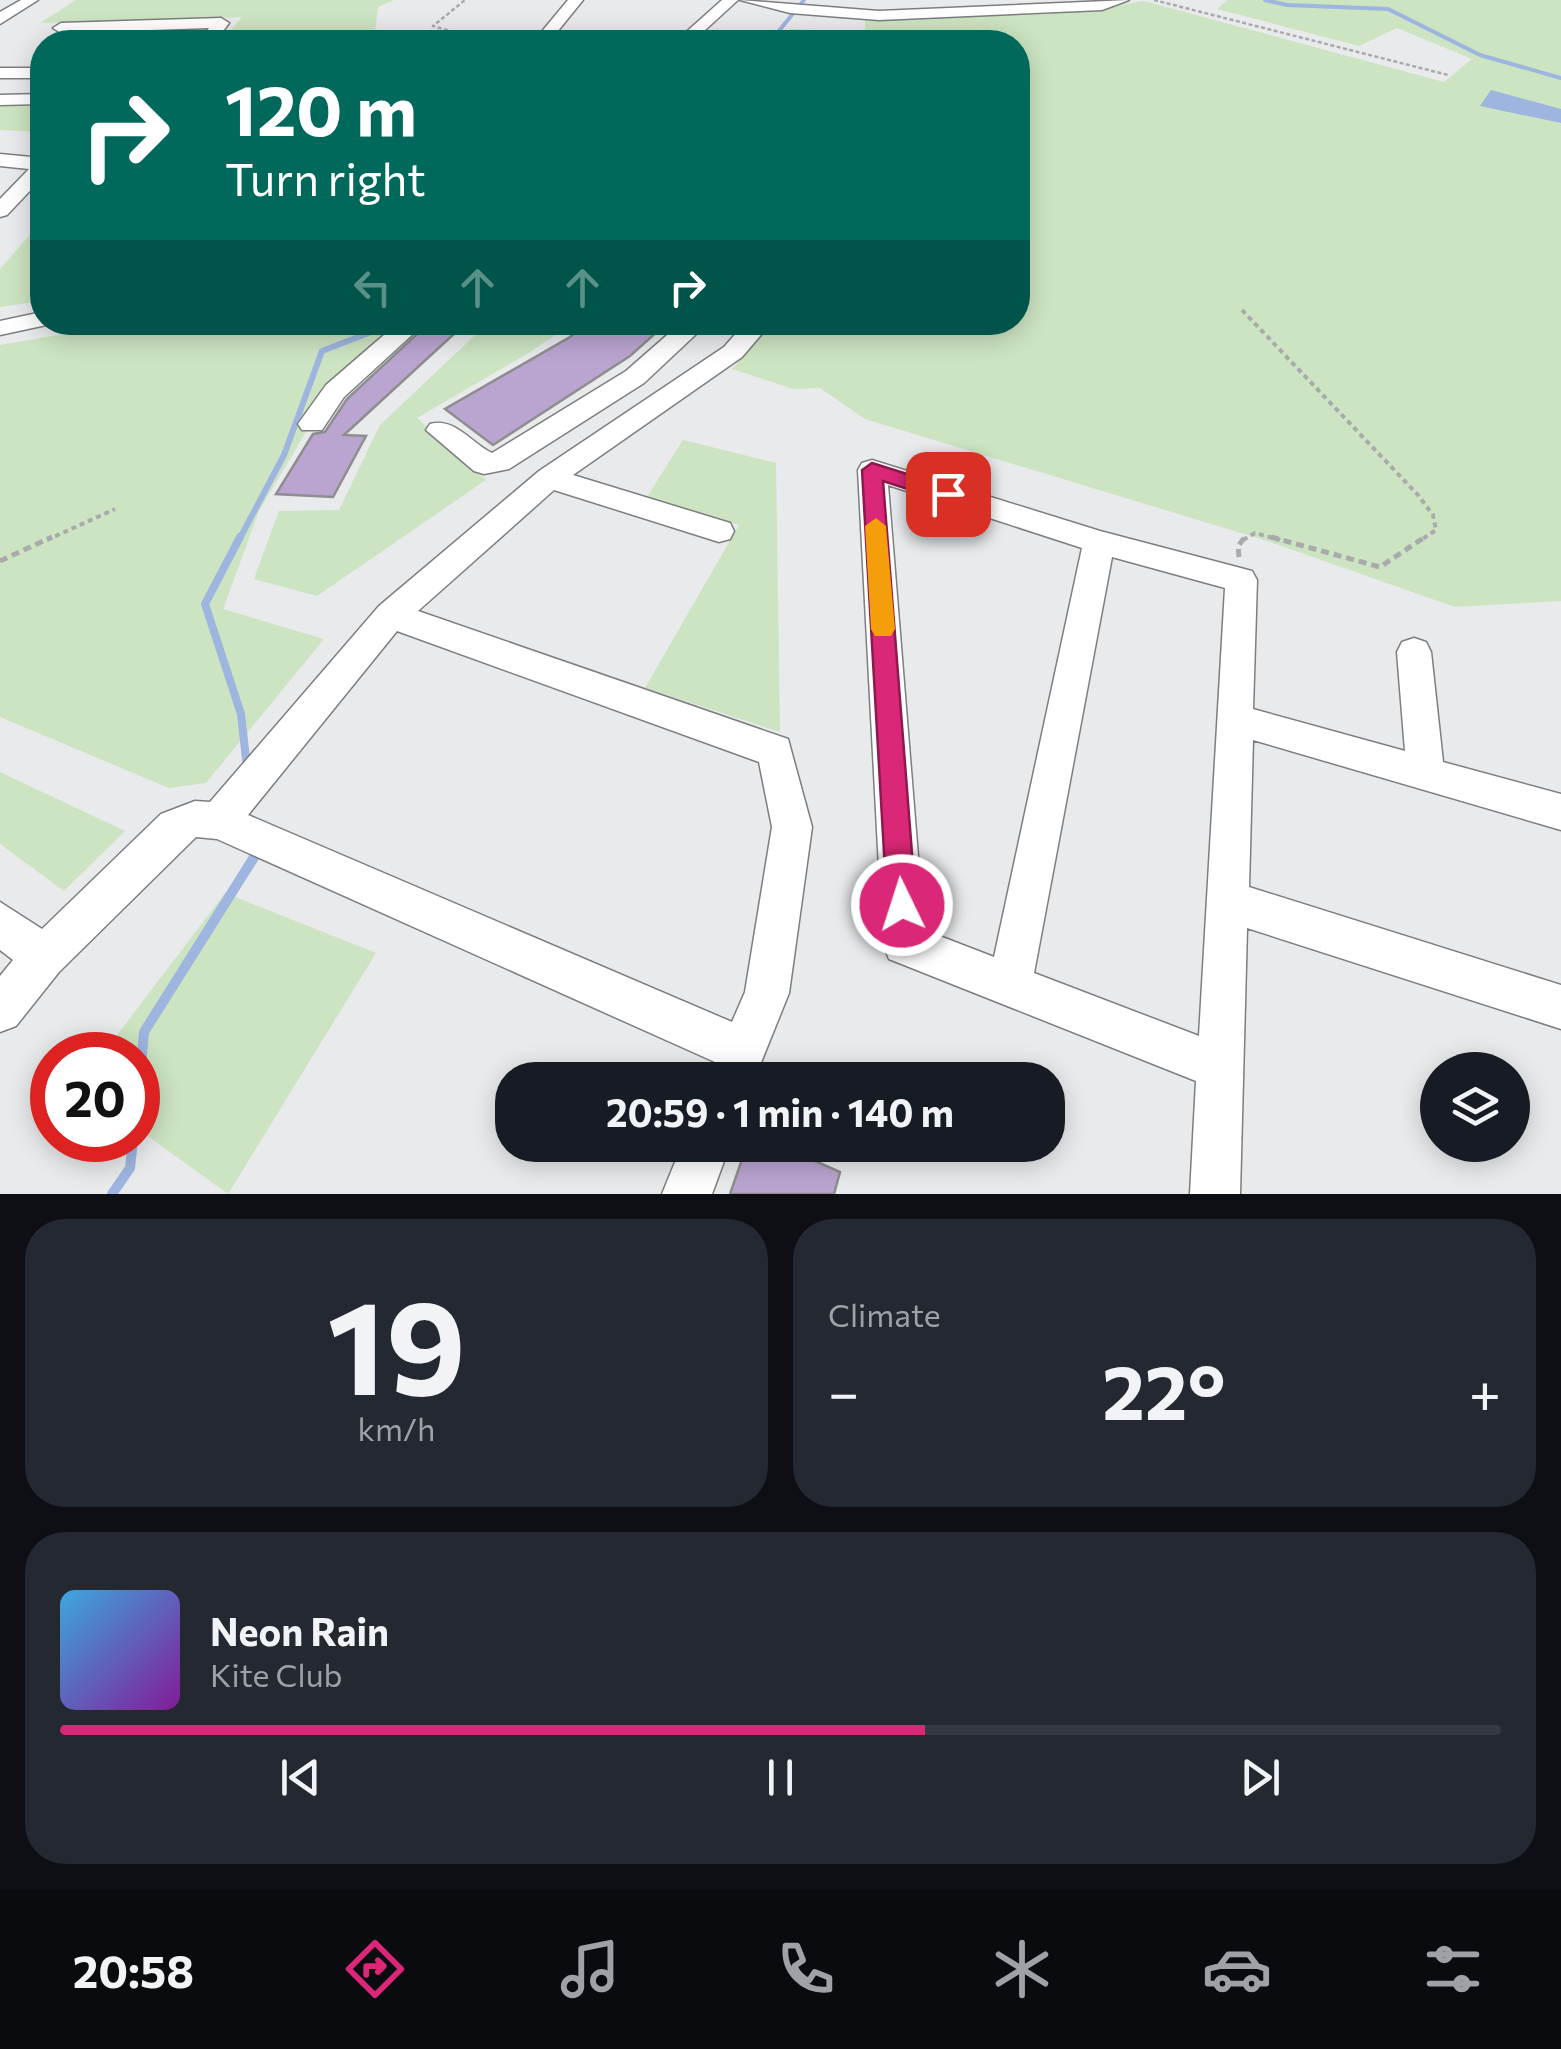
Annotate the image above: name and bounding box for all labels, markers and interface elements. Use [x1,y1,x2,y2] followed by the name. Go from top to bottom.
[225,65,417,150] text: 120 m
[60,70,190,200] icon: right
[225,150,426,205] text: Turn right
[345,260,400,315] icon: left
[450,260,505,315] icon: ahead
[555,260,610,315] icon: ahead
[660,260,715,315] icon: right
[906,452,991,537] pin
[921,467,976,522] icon: arrive
[850,853,954,957] position arrow
[30,1032,160,1162] speed limit sign: 20
[1420,1052,1530,1162] map controls
[1420,1052,1530,1162] button: layers
[606,1088,954,1135] text: 20:59 · 1 min · 140 m
[327,1263,466,1422] text: 19
[828,1294,941,1334] text: Climate
[1102,1344,1226,1435] text: 22°
[828,1357,859,1424] text: −
[1469,1357,1501,1424] text: +
[358,1408,435,1448] text: km/h
[210,1607,389,1654] text: Neon Rain
[210,1654,342,1694] text: Kite Club
[273,1750,328,1805] icon: previous
[753,1750,808,1805] icon: pause
[1233,1750,1288,1805] icon: next
[340,1934,410,2004] icon: directions
[555,1934,625,2004] icon: music
[771,1934,841,2004] icon: phone
[987,1934,1057,2004] icon: climate
[1202,1934,1272,2004] icon: car
[1418,1934,1488,2004] icon: filters
[73,1942,194,1997] text: 20:58

